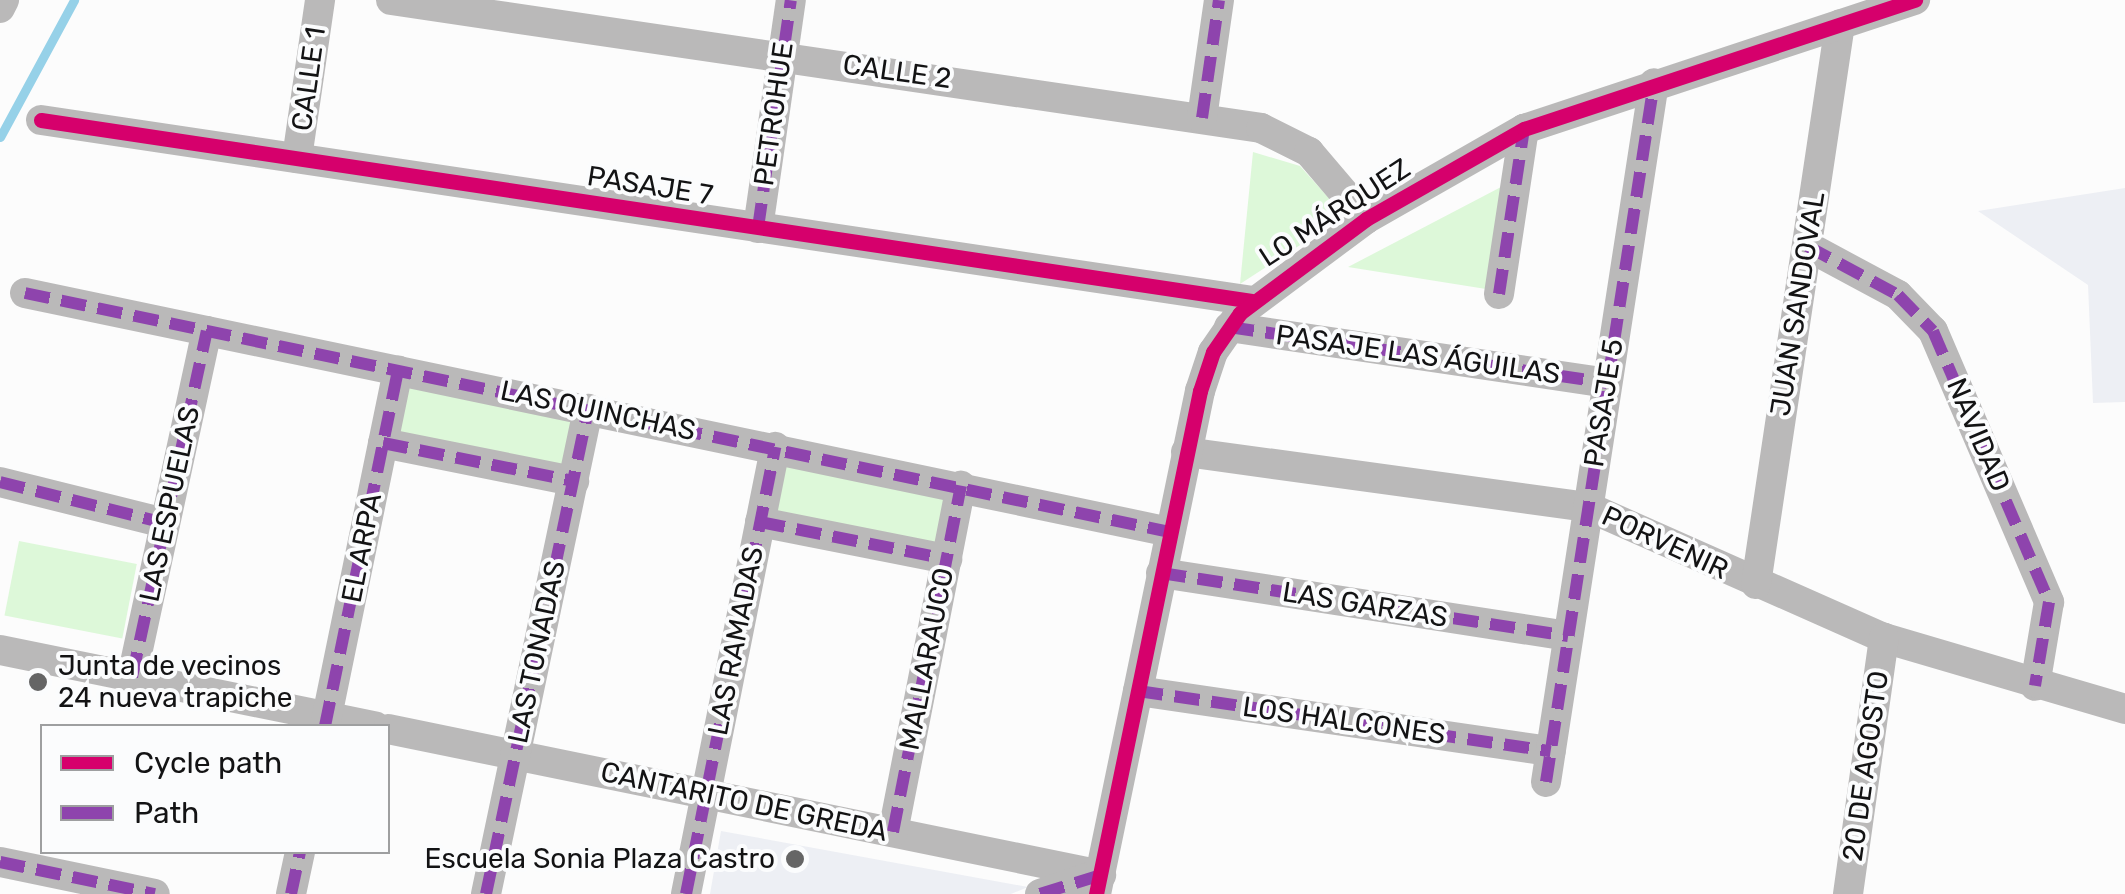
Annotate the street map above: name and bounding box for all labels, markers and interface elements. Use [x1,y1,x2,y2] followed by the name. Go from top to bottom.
[285,25,333,133] street label: CALLE 1
[747,40,801,188] street label: PETROHUE
[841,48,953,96] street label: CALLE 2
[1253,152,1417,274] street label: LO MÁRQUEZ
[585,159,715,213] street label: PASAJE 7
[1764,189,1832,419] street label: JUAN SANDOVAL
[1273,318,1563,392] street label: PASAJE LAS ÁGUILAS
[1577,337,1631,469] street label: PASAJE 5
[1939,373,2017,497] street label: NAVIDAD
[497,374,699,448] street label: LAS QUINCHAS
[133,403,207,605] street label: LAS ESPUELAS
[335,490,389,606] street label: EL ARPA
[1597,499,1733,587] street label: PORVENIR
[701,544,771,738] street label: LAS RAMADAS
[501,557,573,747] street label: LAS TONADAS
[893,565,961,753] street label: MALLARAUCO
[1280,575,1450,635] street label: LAS GARZAS
[58,649,293,715] place label: Junta de vecinos 24 nueva trapiche
[1836,668,1896,864] street label: 20 DE AGOSTO
[27,671,49,693] marker: Junta de vecinos 24 nueva trapiche
[1240,690,1448,752] street label: LOS HALCONES
[40,724,390,854] legend
[134,745,282,781] text: Cycle path
[598,755,890,849] street label: CANTARITO DE GREDA
[134,795,199,831] text: Path
[425,842,775,876] place label: Escuela Sonia Plaza Castro
[784,848,806,870] marker: Escuela Sonia Plaza Castro

